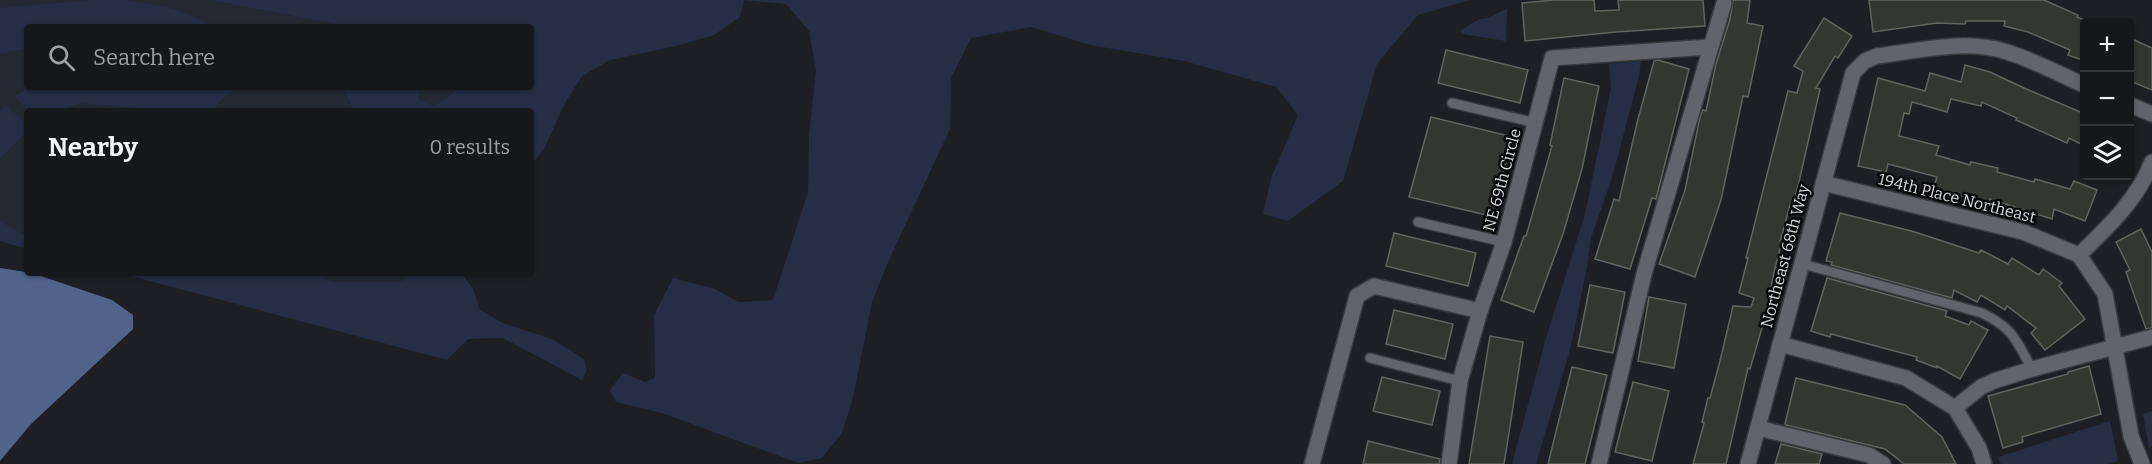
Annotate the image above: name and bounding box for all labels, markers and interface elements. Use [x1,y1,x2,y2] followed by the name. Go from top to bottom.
[2080,18,2134,180] map controls
[2080,18,2134,72] button: +
[24,24,534,90] search box
[45,41,78,74] icon: search
[93,44,215,71] text: Search here
[2080,72,2134,126] button: −
[1479,126,1525,234] street label: NE 69th Circle
[2080,126,2134,180] button: layers
[48,132,138,163] text: Nearby
[430,135,510,159] text: 0 results
[1876,169,2038,227] street label: 194th Place Northeast
[1757,182,1813,330] street label: Northeast 68th Way

